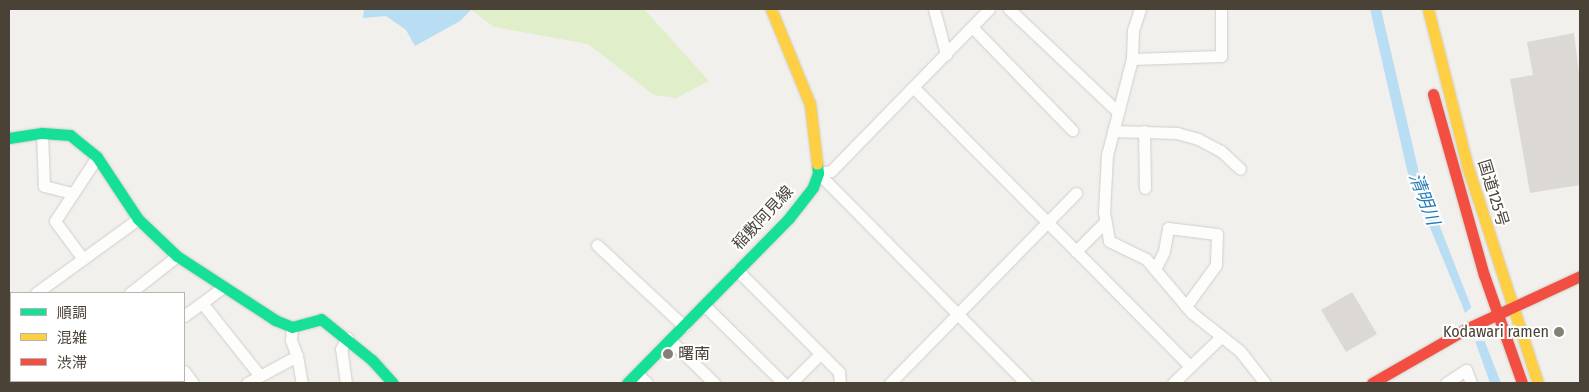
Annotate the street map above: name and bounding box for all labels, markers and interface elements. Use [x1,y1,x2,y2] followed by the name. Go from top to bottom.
[1474,157,1512,229] street label: 国道125号
[1404,170,1444,228] water label: 清明川
[729,182,797,254] street label: 稲敷阿見線
[10,292,185,382] legend
[57,304,87,322] text: 順調
[1443,322,1549,342] place label: Kodawari ramen
[1553,326,1565,338] marker: Kodawari ramen
[57,329,87,347] text: 混雑
[678,344,710,364] place label: 曙南
[662,348,674,360] marker: 曙南
[57,354,87,372] text: 渋滞

